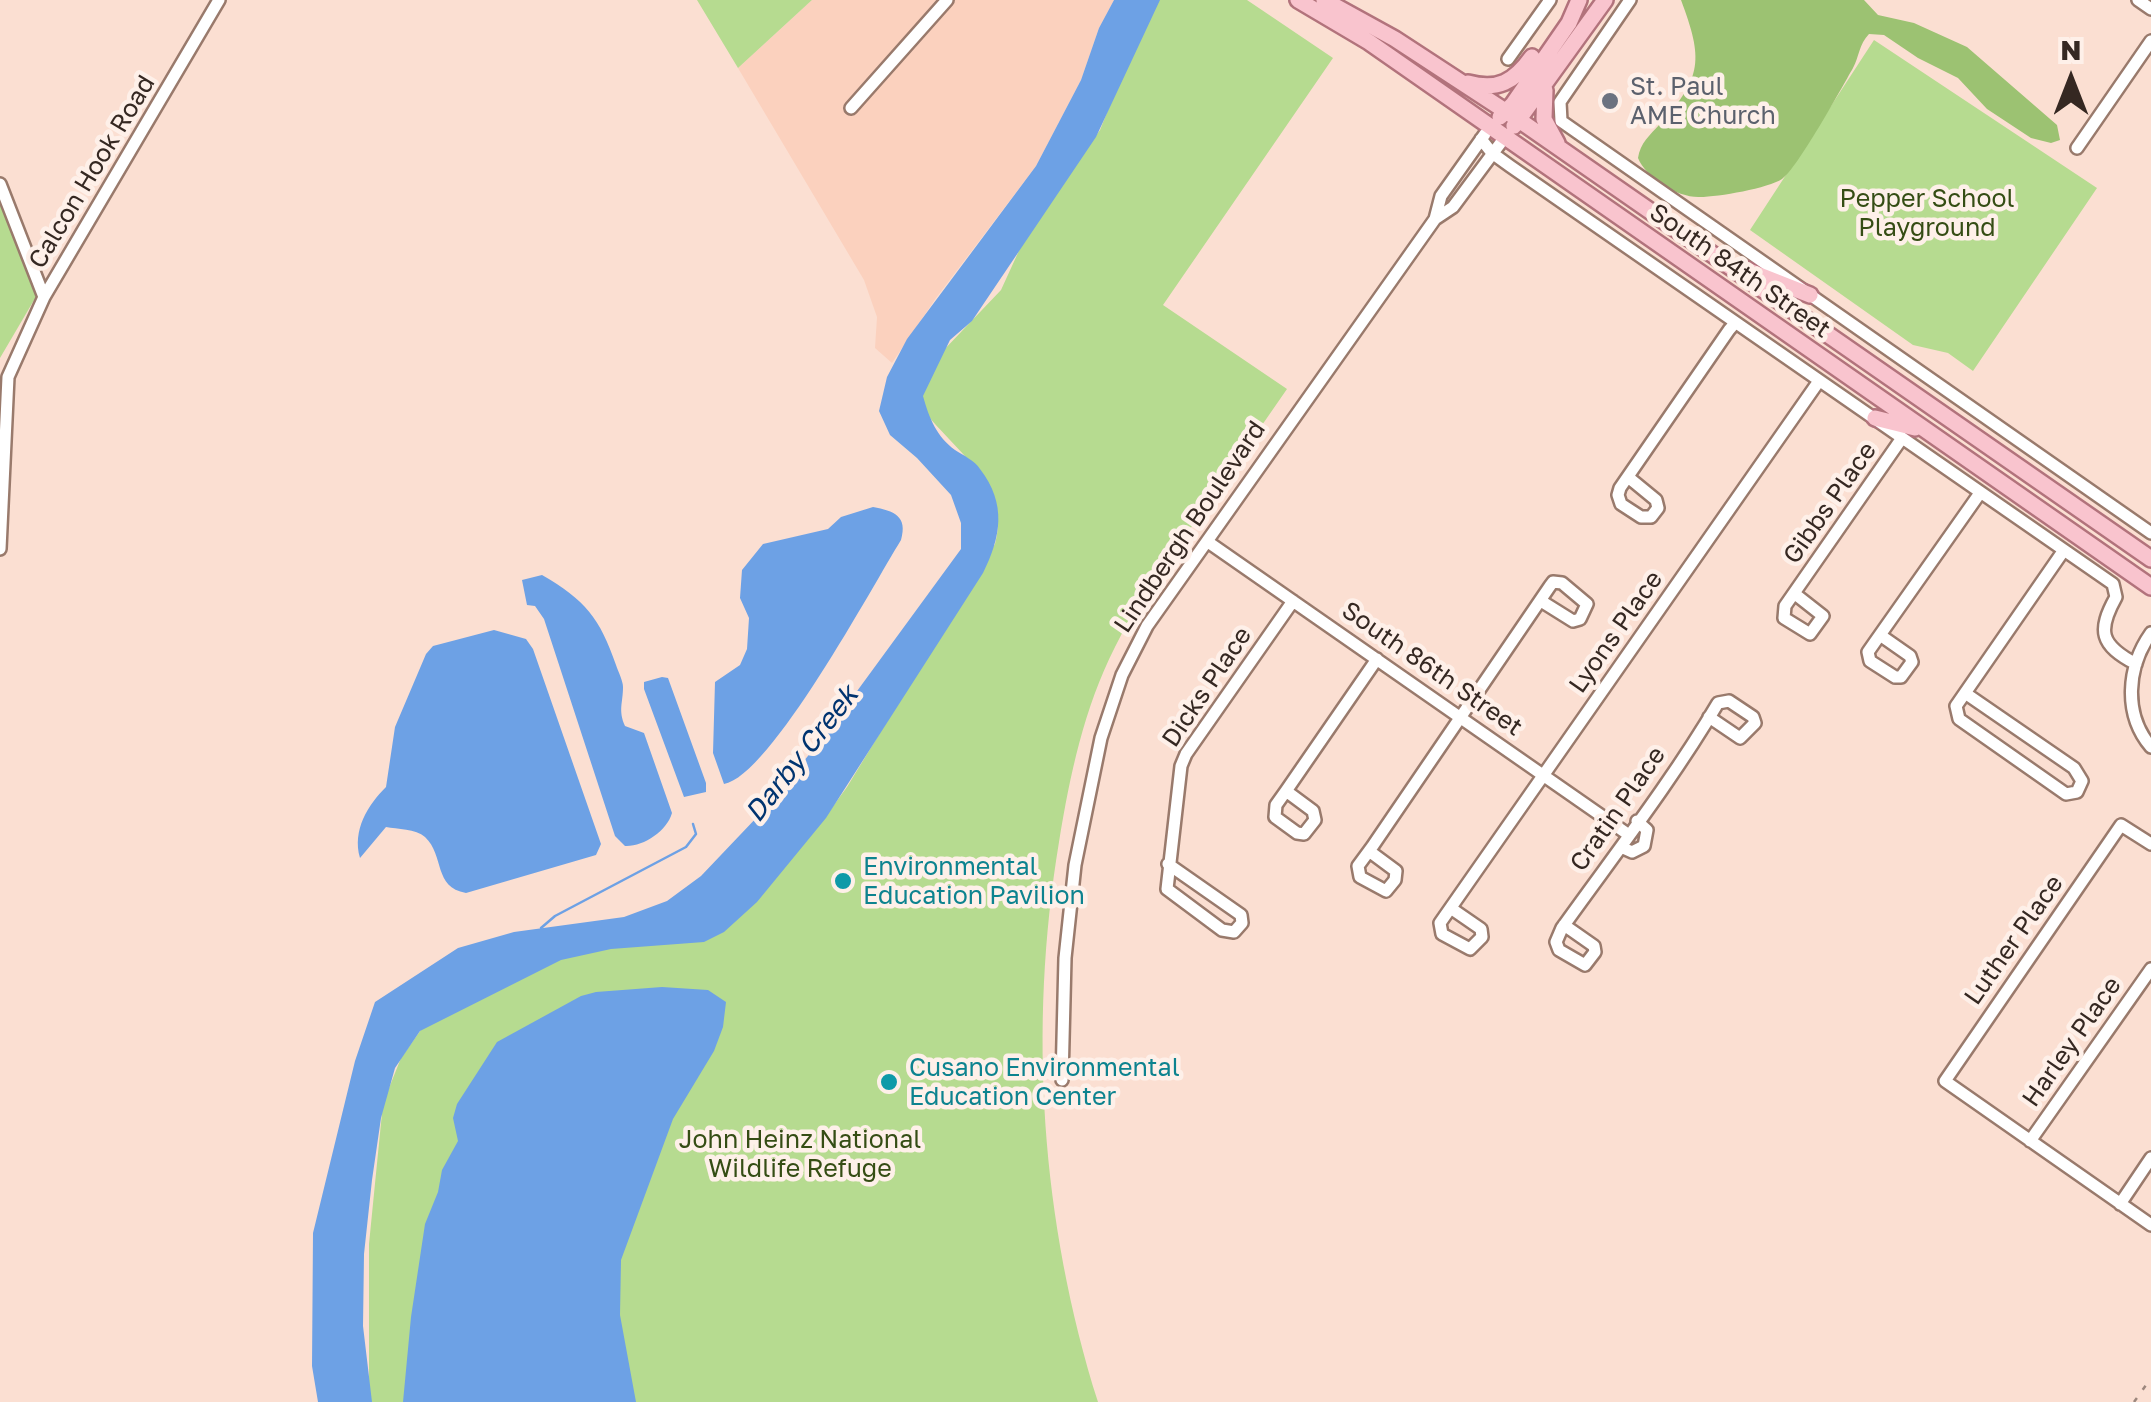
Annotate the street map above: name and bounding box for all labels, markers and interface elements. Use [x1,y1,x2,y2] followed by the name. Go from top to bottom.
[2021,30,2121,130] north arrow
[2060,33,2082,66] text: N
[23,70,161,274] street label: Calcon Hook Road
[1630,72,1776,131] place label: St. Paul AME Church
[1599,90,1621,112] marker: St. Paul AME Church
[1840,184,2014,243] park label: Pepper School Playground
[1644,197,1836,345] street label: South 84th Street
[1108,415,1272,639] street label: Lindbergh Boulevard
[1777,437,1883,569] street label: Gibbs Place
[1563,565,1669,699] street label: Lyons Place
[1336,595,1528,743] street label: South 86th Street
[1156,621,1258,753] street label: Dicks Place
[738,679,866,829] water label: Darby Creek
[1564,741,1672,877] street label: Cratin Place
[863,852,1085,911] place label: Environmental Education Pavilion
[1958,869,2070,1011] street label: Luther Place
[832,870,854,892] marker: Environmental Education Pavilion
[2016,971,2128,1113] street label: Harley Place
[909,1053,1180,1112] place label: Cusano Environmental Education Center
[878,1071,900,1093] marker: Cusano Environmental Education Center
[679,1125,921,1184] park label: John Heinz National Wildlife Refuge

